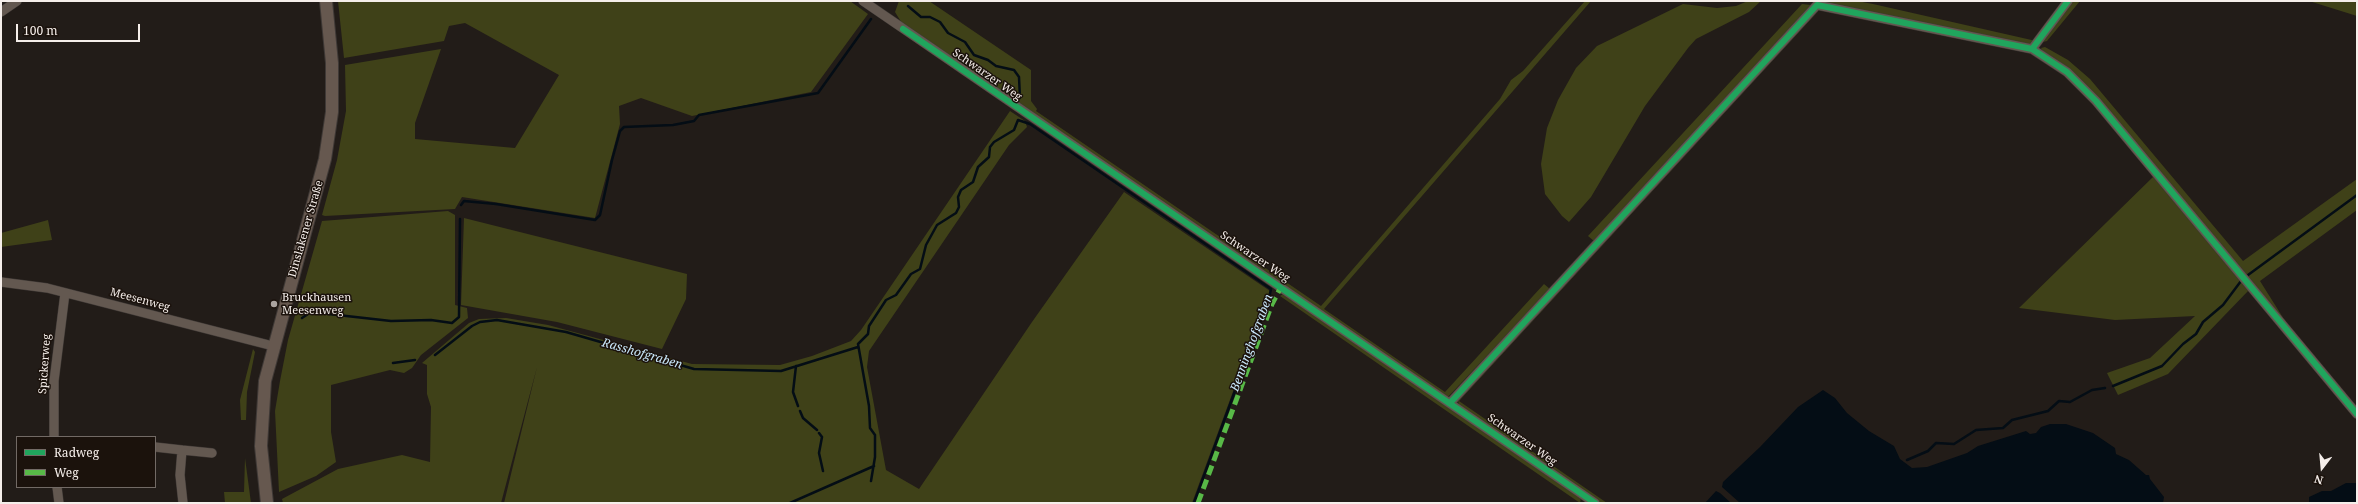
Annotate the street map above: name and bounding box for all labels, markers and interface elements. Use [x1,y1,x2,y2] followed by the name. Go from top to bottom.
[18,16,142,42] scale bar
[23,22,58,39] text: 100 m
[950,46,1024,104] street label: Schwarzer Weg
[286,179,326,279] street label: Dinslakener Straße
[1218,229,1292,285] street label: Schwarzer Weg
[109,286,171,314] street label: Meesenweg
[282,291,351,317] place label: Bruckhausen Meesenweg
[1228,292,1276,394] water label: Benninghofgraben
[269,299,279,309] marker: Bruckhausen Meesenweg
[36,333,54,395] street label: Spickerweg
[600,336,684,372] water label: Rasshofgraben
[1485,411,1559,469] street label: Schwarzer Weg
[16,436,156,488] legend
[54,444,99,461] text: Radweg
[2302,448,2342,488] north arrow
[54,464,79,481] text: Weg
[2312,472,2325,488] text: N

